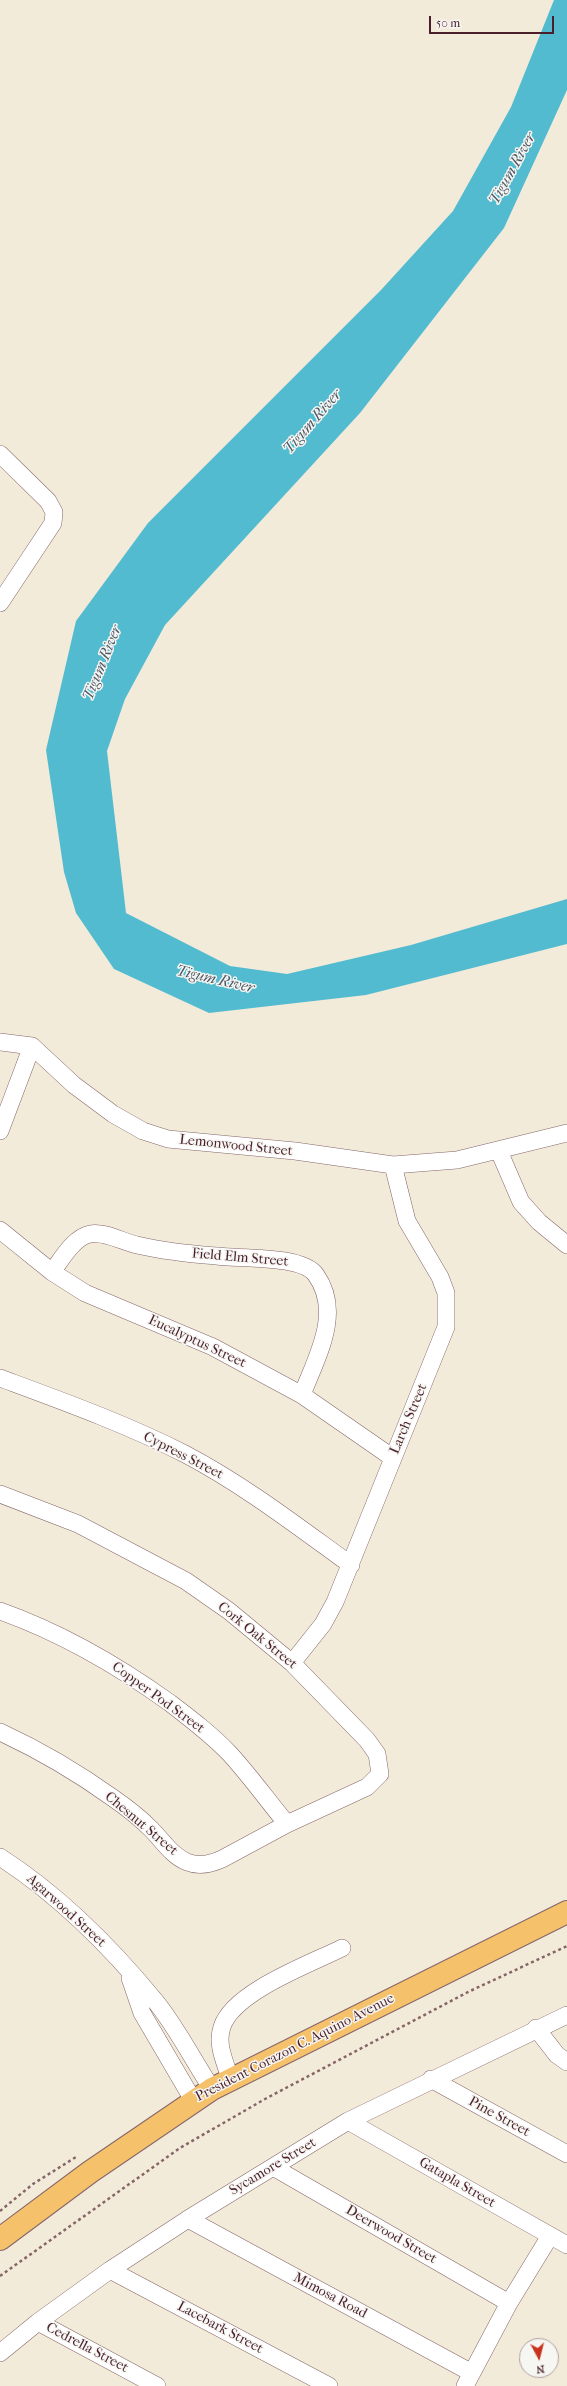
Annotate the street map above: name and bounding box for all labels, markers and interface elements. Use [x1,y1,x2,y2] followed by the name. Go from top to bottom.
[431,8,556,34] scale bar
[436,16,460,30] text: 50 m
[486,130,540,208] water label: Tigum River
[280,386,346,458] water label: Tigum River
[80,623,126,703] water label: Tigum River
[174,962,256,998] water label: Tigum River
[179,1132,293,1160] street label: Lemonwood Street
[191,1245,289,1271] street label: Field Elm Street
[146,1312,248,1372] street label: Eucalyptus Street
[387,1381,431,1457] street label: Larch Street
[140,1429,226,1483] street label: Cypress Street
[214,1599,300,1673] street label: Cork Oak Street
[108,1659,208,1737] street label: Copper Pod Street
[101,1789,181,1859] street label: Chesnut Street
[23,1871,109,1951] street label: Agarwood Street
[193,1990,397,2106] street label: President Corazon C. Aquino Avenue
[465,2093,533,2141] street label: Pine Street
[227,2135,319,2199] street label: Sycamore Street
[416,2154,498,2212] street label: Gatapla Street
[342,2202,440,2268] street label: Deerwood Street
[290,2269,370,2323] street label: Mimosa Road
[174,2298,266,2358] street label: Lacebark Street
[43,2319,131,2377] street label: Cedrella Street
[519,2338,559,2378] north arrow
[535,2362,545,2376] text: N

